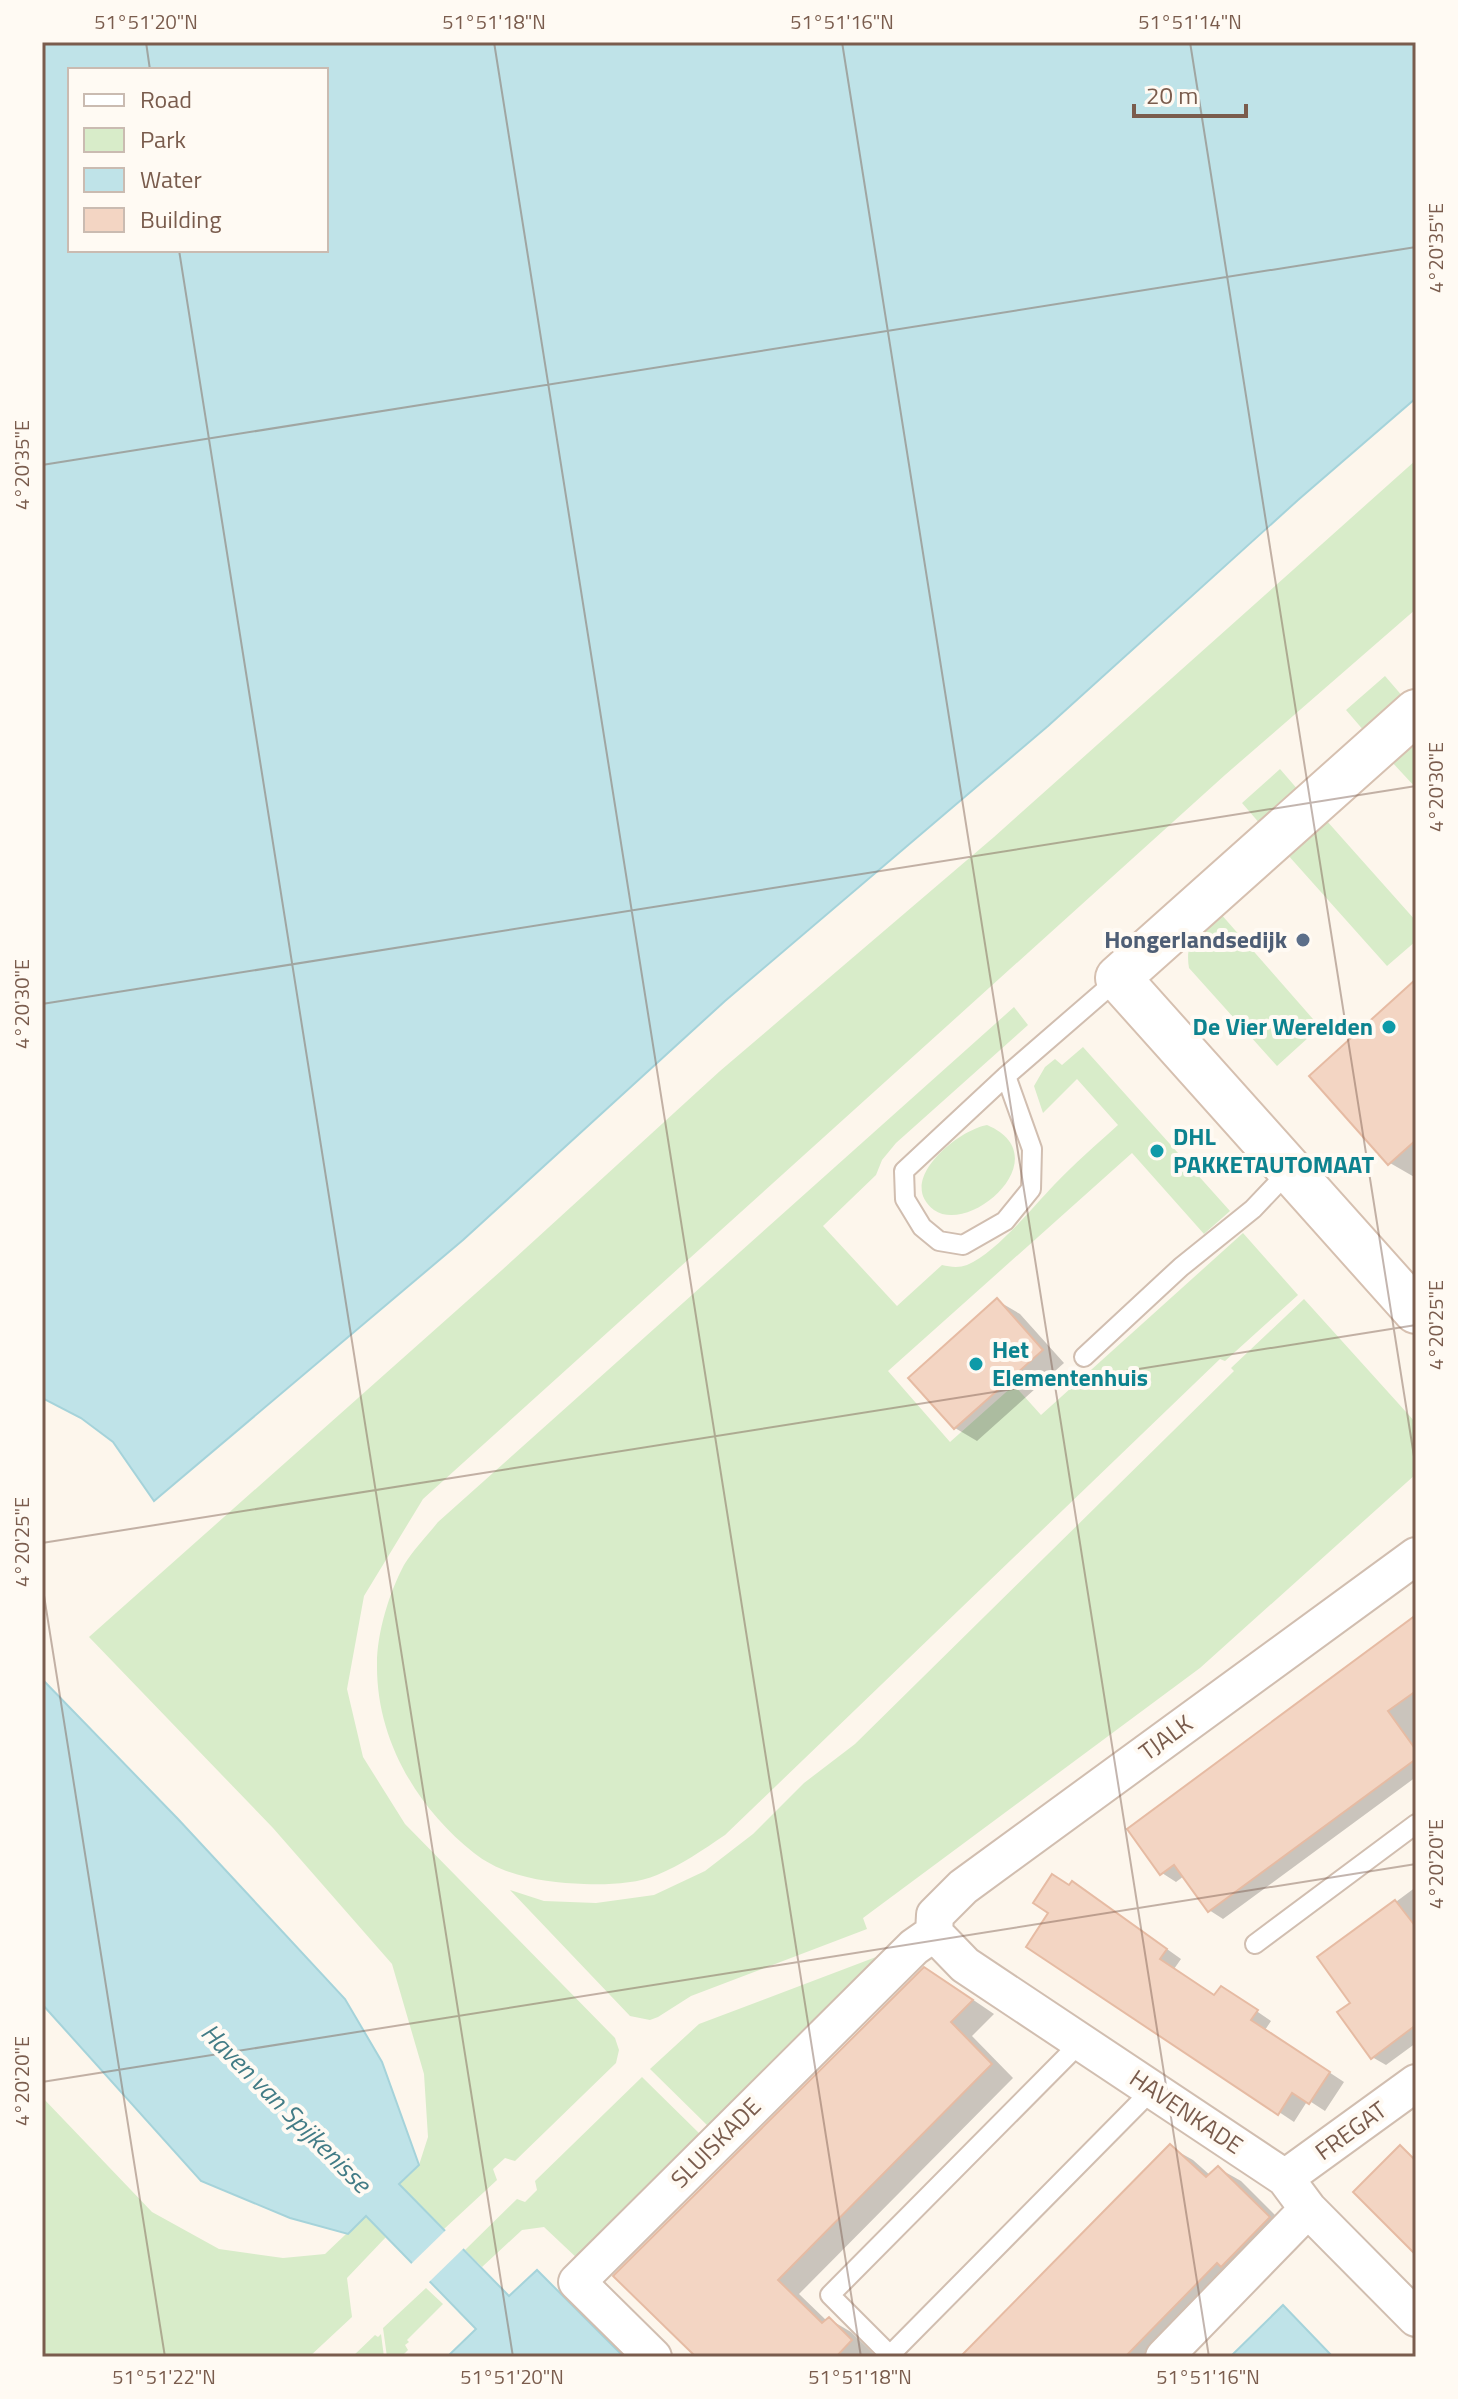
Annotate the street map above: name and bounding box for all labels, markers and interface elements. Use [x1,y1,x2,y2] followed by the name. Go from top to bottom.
[94,6,198,37] text: 51°51'20"N
[442,6,546,37] text: 51°51'18"N
[790,6,894,37] text: 51°51'16"N
[1138,6,1242,37] text: 51°51'14"N
[68,68,328,252] legend
[1134,68,1246,118] scale bar
[1146,77,1198,113] text: 20 m
[140,81,192,117] text: Road
[140,121,186,157] text: Park
[140,161,202,197] text: Water
[140,201,222,237] text: Building
[1420,203,1451,293] text: 4°20'35"E
[6,420,37,510] text: 4°20'35"E
[1420,742,1451,832] text: 4°20'30"E
[1104,921,1288,957] place label: Hongerlandsedijk
[1294,931,1312,949] marker: Hongerlandsedijk
[6,959,37,1049] text: 4°20'30"E
[1193,1008,1373,1044] place label: De Vier Werelden
[1380,1018,1398,1036] marker: De Vier Werelden
[1173,1118,1374,1182] place label: DHL PAKKETAUTOMAAT
[1148,1142,1166,1160] marker: DHL PAKKETAUTOMAAT
[1420,1280,1451,1370] text: 4°20'25"E
[992,1331,1148,1395] place label: Het Elementenhuis
[967,1355,985,1373] marker: Het Elementenhuis
[6,1497,37,1587] text: 4°20'25"E
[1131,1705,1200,1769] street label: TJALK
[1420,1819,1451,1909] text: 4°20'20"E
[192,2014,382,2203] water label: Haven van Spijkenisse
[6,2036,37,2126] text: 4°20'20"E
[1123,2060,1251,2162] street label: HAVENKADE
[662,2089,769,2196] street label: SLUISKADE
[1307,2092,1394,2169] street label: FREGAT
[112,2361,216,2392] text: 51°51'22"N
[460,2361,564,2392] text: 51°51'20"N
[808,2361,912,2392] text: 51°51'18"N
[1156,2361,1260,2392] text: 51°51'16"N

